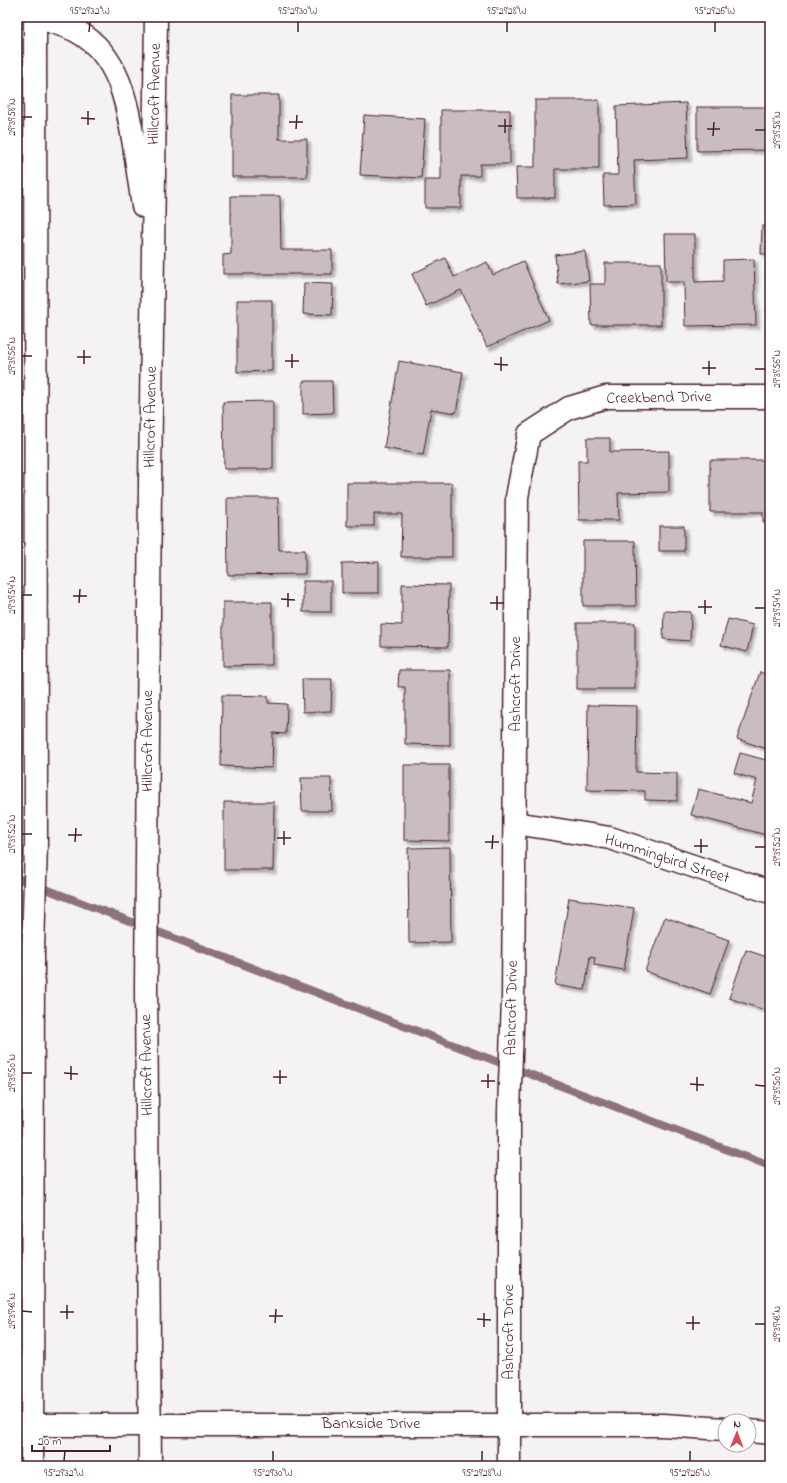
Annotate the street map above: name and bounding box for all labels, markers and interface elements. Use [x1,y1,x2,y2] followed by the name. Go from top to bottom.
[70,4,110,19] text: 95°29'32"W
[279,4,318,19] text: 95°29'30"W
[487,4,527,19] text: 95°29'28"W
[695,4,735,19] text: 95°29'26"W
[142,42,168,145] street label: Hillcroft Avenue
[5,98,20,136] text: 29°39'58"N
[770,111,785,149] text: 29°39'58"N
[5,337,20,375] text: 29°39'56"N
[770,350,785,388] text: 29°39'56"N
[138,365,164,468] street label: Hillcroft Avenue
[606,385,713,411] street label: Creekbend Drive
[5,576,20,614] text: 29°39'54"N
[770,589,785,627] text: 29°39'54"N
[504,635,528,732] street label: Ashcroft Drive
[136,689,160,792] street label: Hillcroft Avenue
[5,814,20,853] text: 29°39'52"N
[601,827,733,891] street label: Hummingbird Street
[770,827,785,866] text: 29°39'52"N
[499,959,525,1056] street label: Ashcroft Drive
[134,1013,160,1116] street label: Hillcroft Avenue
[5,1054,20,1092] text: 29°39'50"N
[770,1067,785,1105] text: 29°39'50"N
[497,1283,521,1380] street label: Ashcroft Drive
[5,1293,20,1329] text: 29°39'48"N
[770,1306,785,1342] text: 29°39'48"N
[321,1412,421,1436] street label: Bankside Drive
[717,1413,757,1453] north arrow
[733,1416,741,1432] text: N
[32,1427,110,1453] scale bar
[38,1433,61,1451] text: 20 m
[44,1466,84,1481] text: 95°29'32"W
[254,1466,293,1481] text: 95°29'30"W
[462,1466,502,1481] text: 95°29'28"W
[670,1466,710,1481] text: 95°29'26"W

